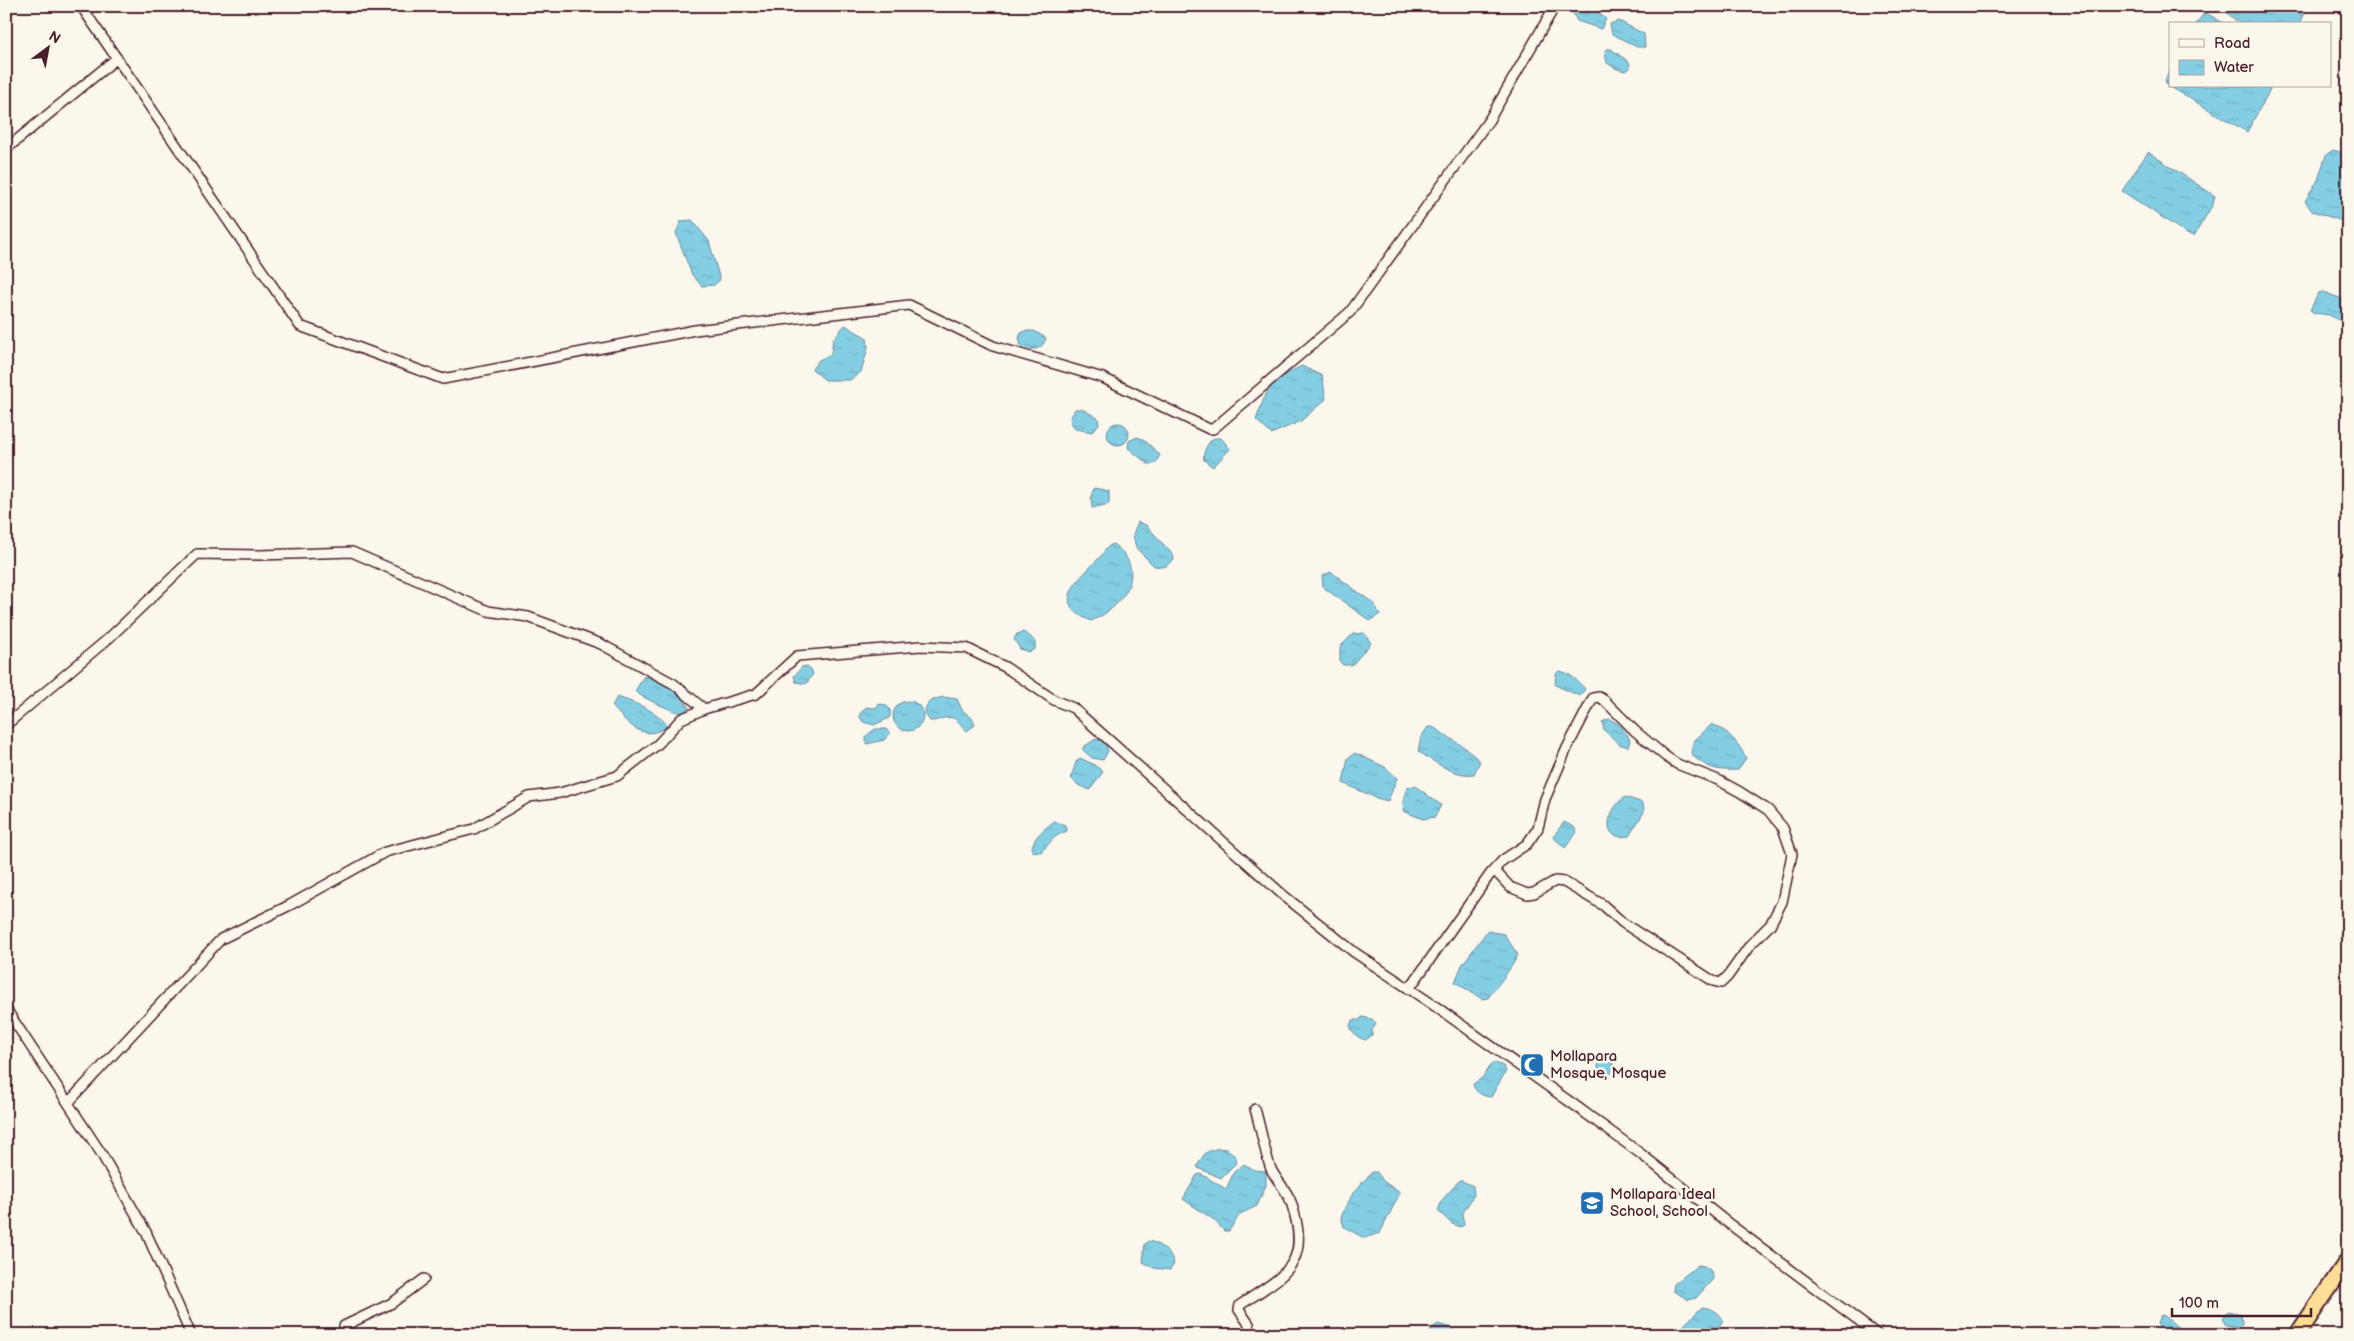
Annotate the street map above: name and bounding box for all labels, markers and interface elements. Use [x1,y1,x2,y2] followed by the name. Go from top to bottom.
[22,22,72,72] north arrow
[2169,22,2332,88] legend
[46,27,64,47] text: N
[2214,34,2250,53] text: Road
[2214,58,2254,77] text: Water
[1550,1047,1666,1083] place label: Mollapara Mosque, Mosque
[1519,1052,1545,1078] mosque icon: Mollapara Mosque, Mosque
[1610,1185,1715,1221] place label: Mollapara Ideal School, School
[1579,1190,1605,1216] school or university icon: Mollapara Ideal School, School
[2172,1286,2310,1318] scale bar
[2179,1294,2219,1313] text: 100 m

